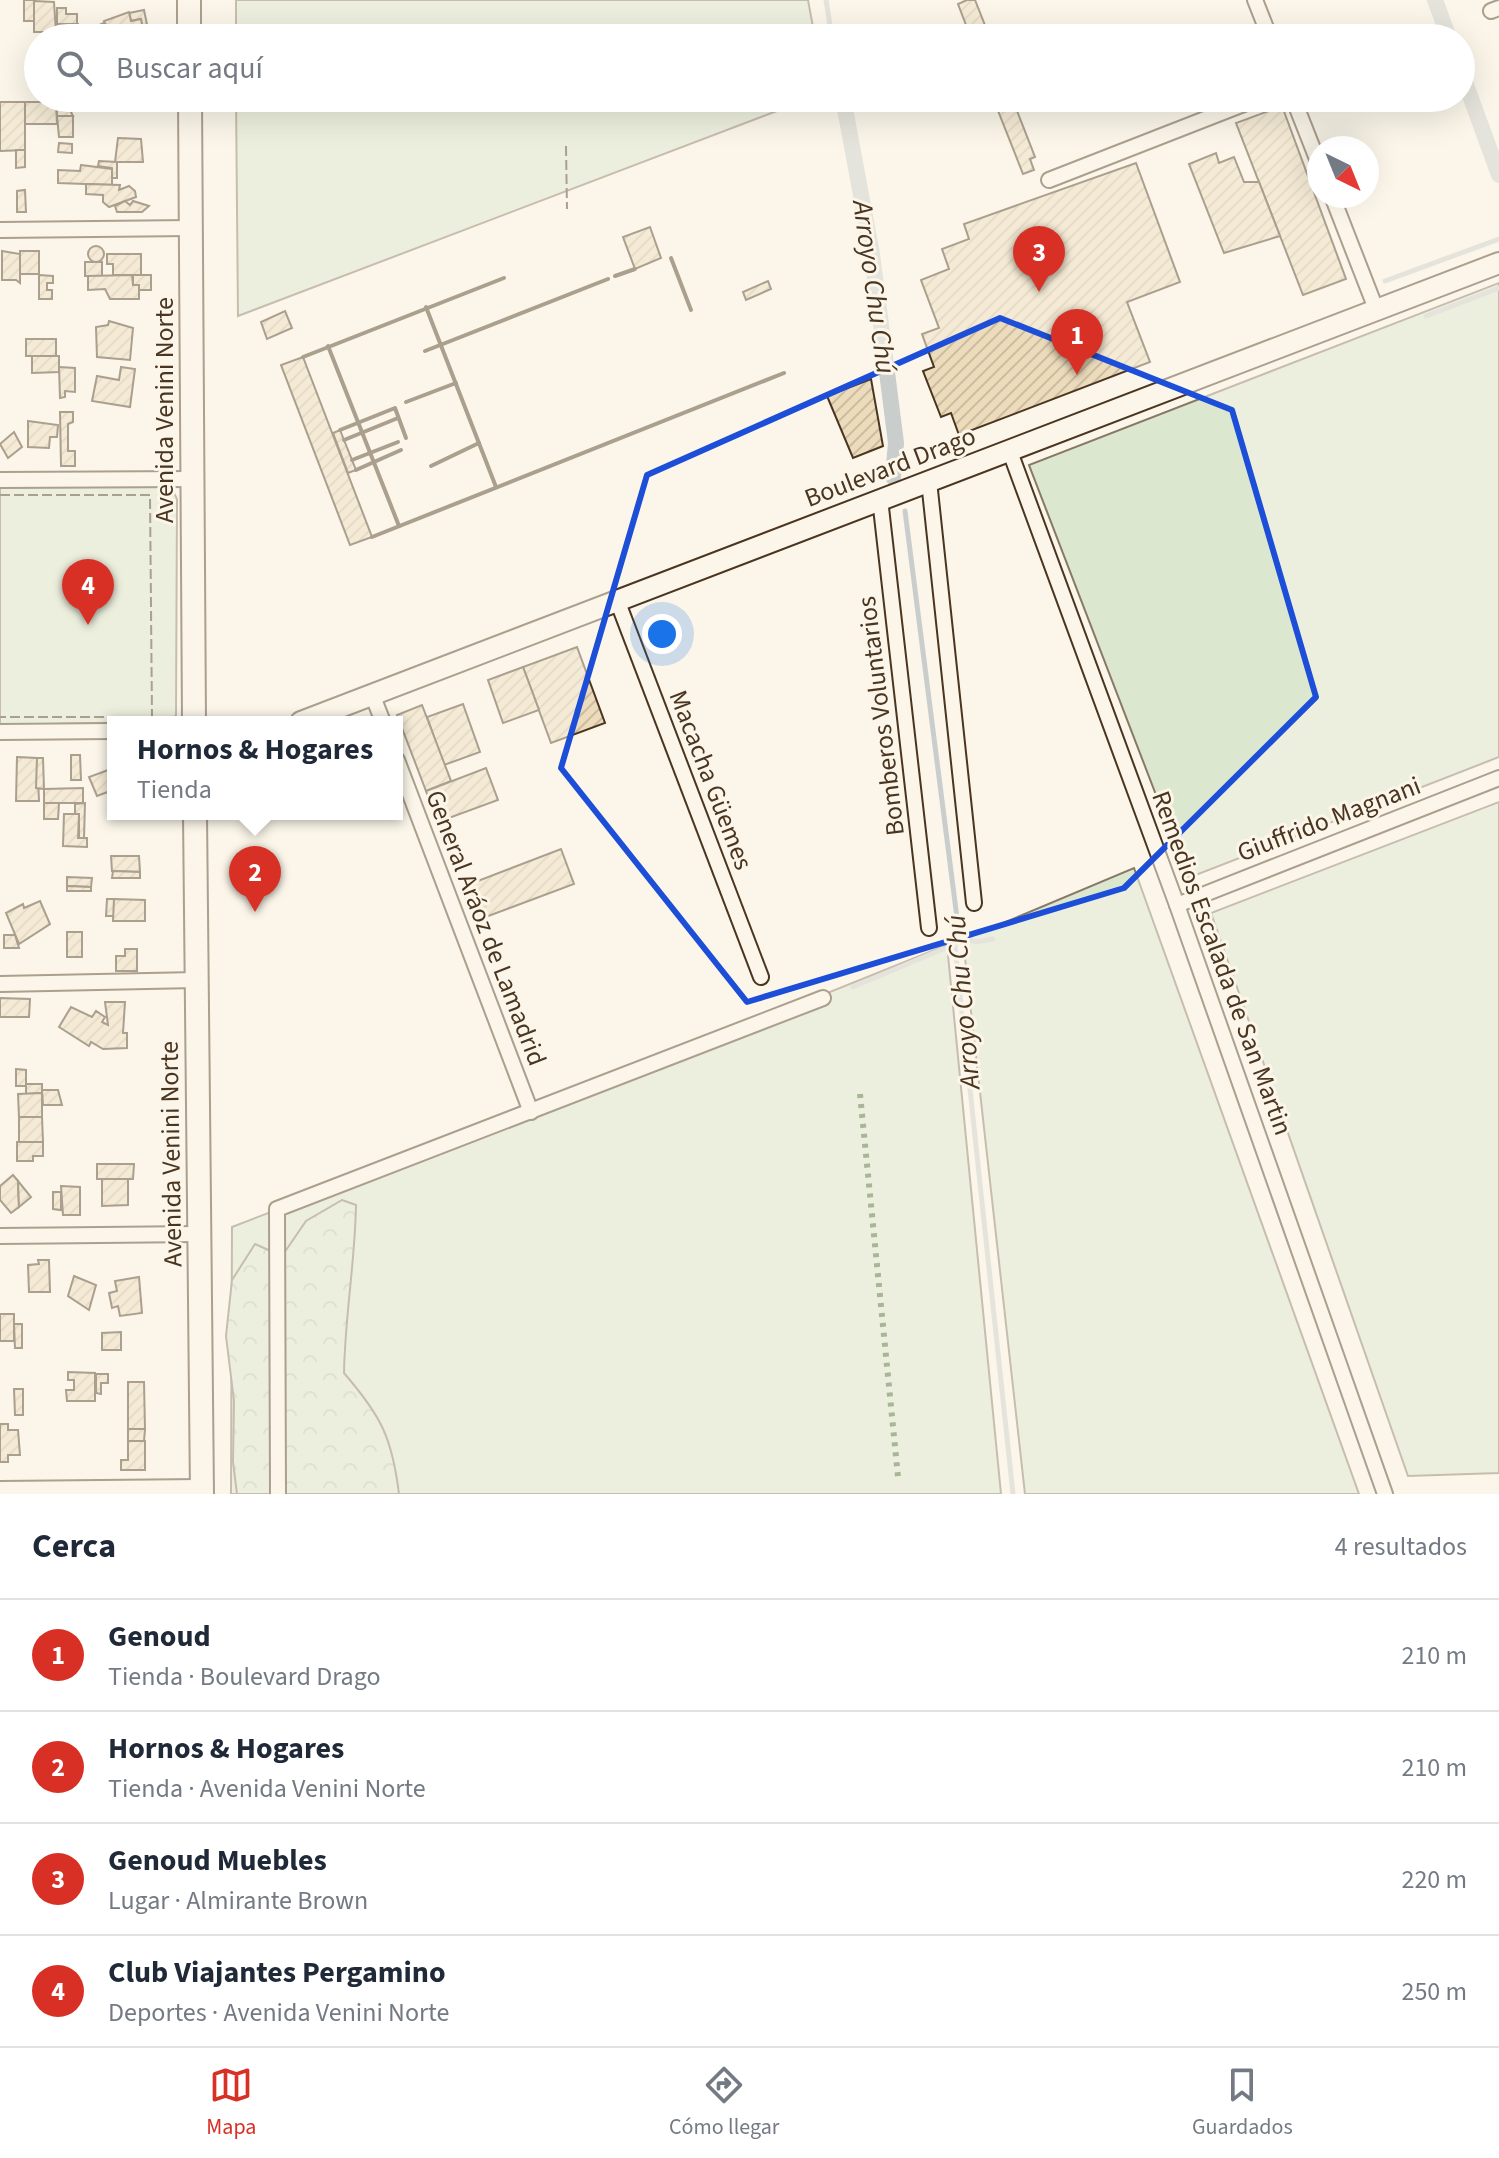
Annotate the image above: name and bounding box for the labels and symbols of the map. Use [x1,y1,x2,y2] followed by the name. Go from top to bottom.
[1307,136,1379,208] north arrow
[842,196,906,376] water label: Arroyo Chu Chú
[1013,226,1065,292] pin: 3
[146,297,183,523] street label: Avenida Venini Norte
[1051,309,1103,375] pin: 1
[799,417,981,517] street label: Boulevard Drago
[62,559,114,625] pin: 4
[848,594,914,838] street label: Bomberos Voluntarios
[642,614,682,654] your location
[660,685,762,875] street label: Macacha Güemes
[1232,767,1426,871] street label: Giuffrido Magnani
[416,785,556,1071] street label: General Aráoz de Lamadrid
[1142,786,1302,1140] street label: Remedios Escalada de San Martin
[229,846,281,912] pin: 2
[935,913,991,1093] water label: Arroyo Chu Chú
[151,1041,191,1267] street label: Avenida Venini Norte

